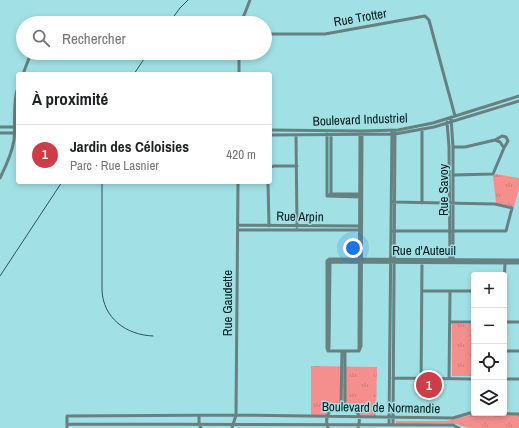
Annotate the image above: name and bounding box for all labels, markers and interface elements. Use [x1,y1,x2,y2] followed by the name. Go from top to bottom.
[332,4,388,30] street label: Rue Trotter
[16,16,272,60] search box
[30,27,52,49] icon: search
[62,28,126,49] text: Rechercher
[32,87,108,110] text: À proximité
[312,109,408,130] street label: Boulevard Industriel
[70,136,189,157] text: Jardin des Céloisies
[42,146,48,163] text: 1
[226,146,256,163] text: 420 m
[70,157,159,174] text: Parc · Rue Lasnier
[435,163,452,216] street label: Rue Savoy
[276,208,324,225] street label: Rue Arpin
[343,238,363,258] your location
[392,242,456,259] street label: Rue d'Auteuil
[219,270,236,336] street label: Rue Gaudette
[471,272,507,416] map controls
[471,272,507,308] button: +
[471,308,507,344] button: −
[471,344,507,380] button: locate
[416,370,442,400] pin: 1
[471,380,507,416] button: layers
[322,398,440,417] street label: Boulevard de Normandie

